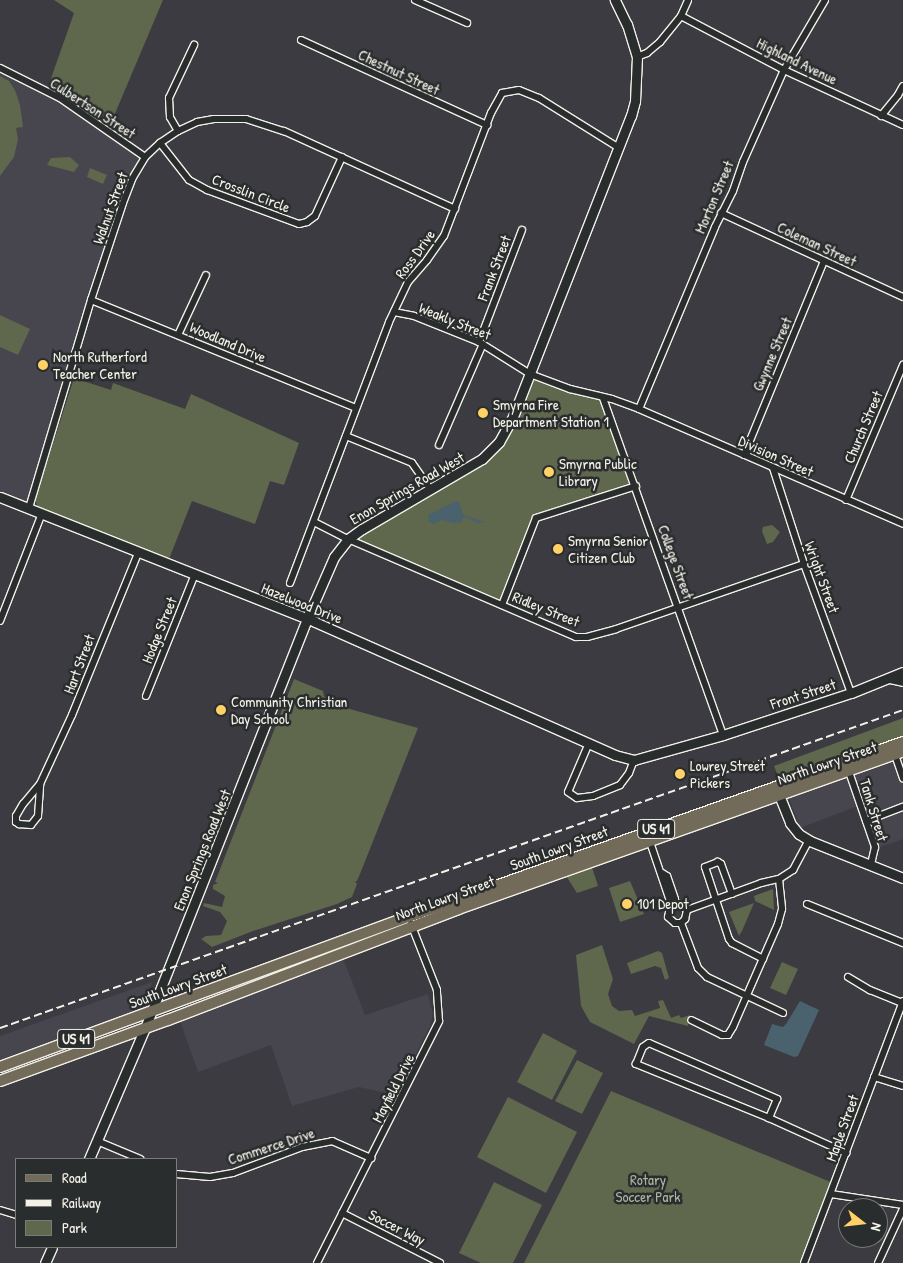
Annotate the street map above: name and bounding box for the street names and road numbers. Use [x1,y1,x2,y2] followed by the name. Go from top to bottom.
[754,34,840,88] street label: Highland Avenue
[355,45,443,99] street label: Chestnut Street
[47,74,139,142] street label: Culbertson Street
[691,158,737,236] street label: Morton Street
[89,169,131,247] street label: Walnut Street
[209,170,293,216] street label: Crosslin Circle
[774,218,860,270] street label: Coleman Street
[391,226,439,282] street label: Ross Drive
[473,233,515,303] street label: Frank Street
[416,298,494,344] street label: Weakly Street
[748,314,796,394] street label: Gwynne Street
[187,318,269,366] street label: Woodland Drive
[840,388,886,466] street label: Church Street
[736,431,816,481] street label: Division Street
[347,448,467,528] street label: Enon Springs Road West
[654,522,698,602] street label: College Street
[801,539,843,615] street label: Wright Street
[259,579,345,627] street label: Hazelwood Drive
[510,587,582,631] street label: Ridley Street
[138,594,180,666] street label: Hodge Street
[59,632,99,696] street label: Hart Street
[768,675,838,713] street label: Front Street
[775,738,879,788] street label: North Lowry Street
[856,777,892,843] street label: Tank Street
[169,787,235,913] street label: Enon Springs Road West
[636,818,676,841] road number: US 41
[508,822,610,874] street label: South Lowry Street
[393,872,497,924] street label: North Lowry Street
[127,960,229,1012] street label: South Lowry Street
[56,1028,96,1050] road number: US 41
[368,1051,418,1125] street label: Mayfield Drive
[822,1092,862,1164] street label: Maple Street
[225,1124,317,1168] street label: Commerce Drive
[366,1205,428,1249] street label: Soccer Way

